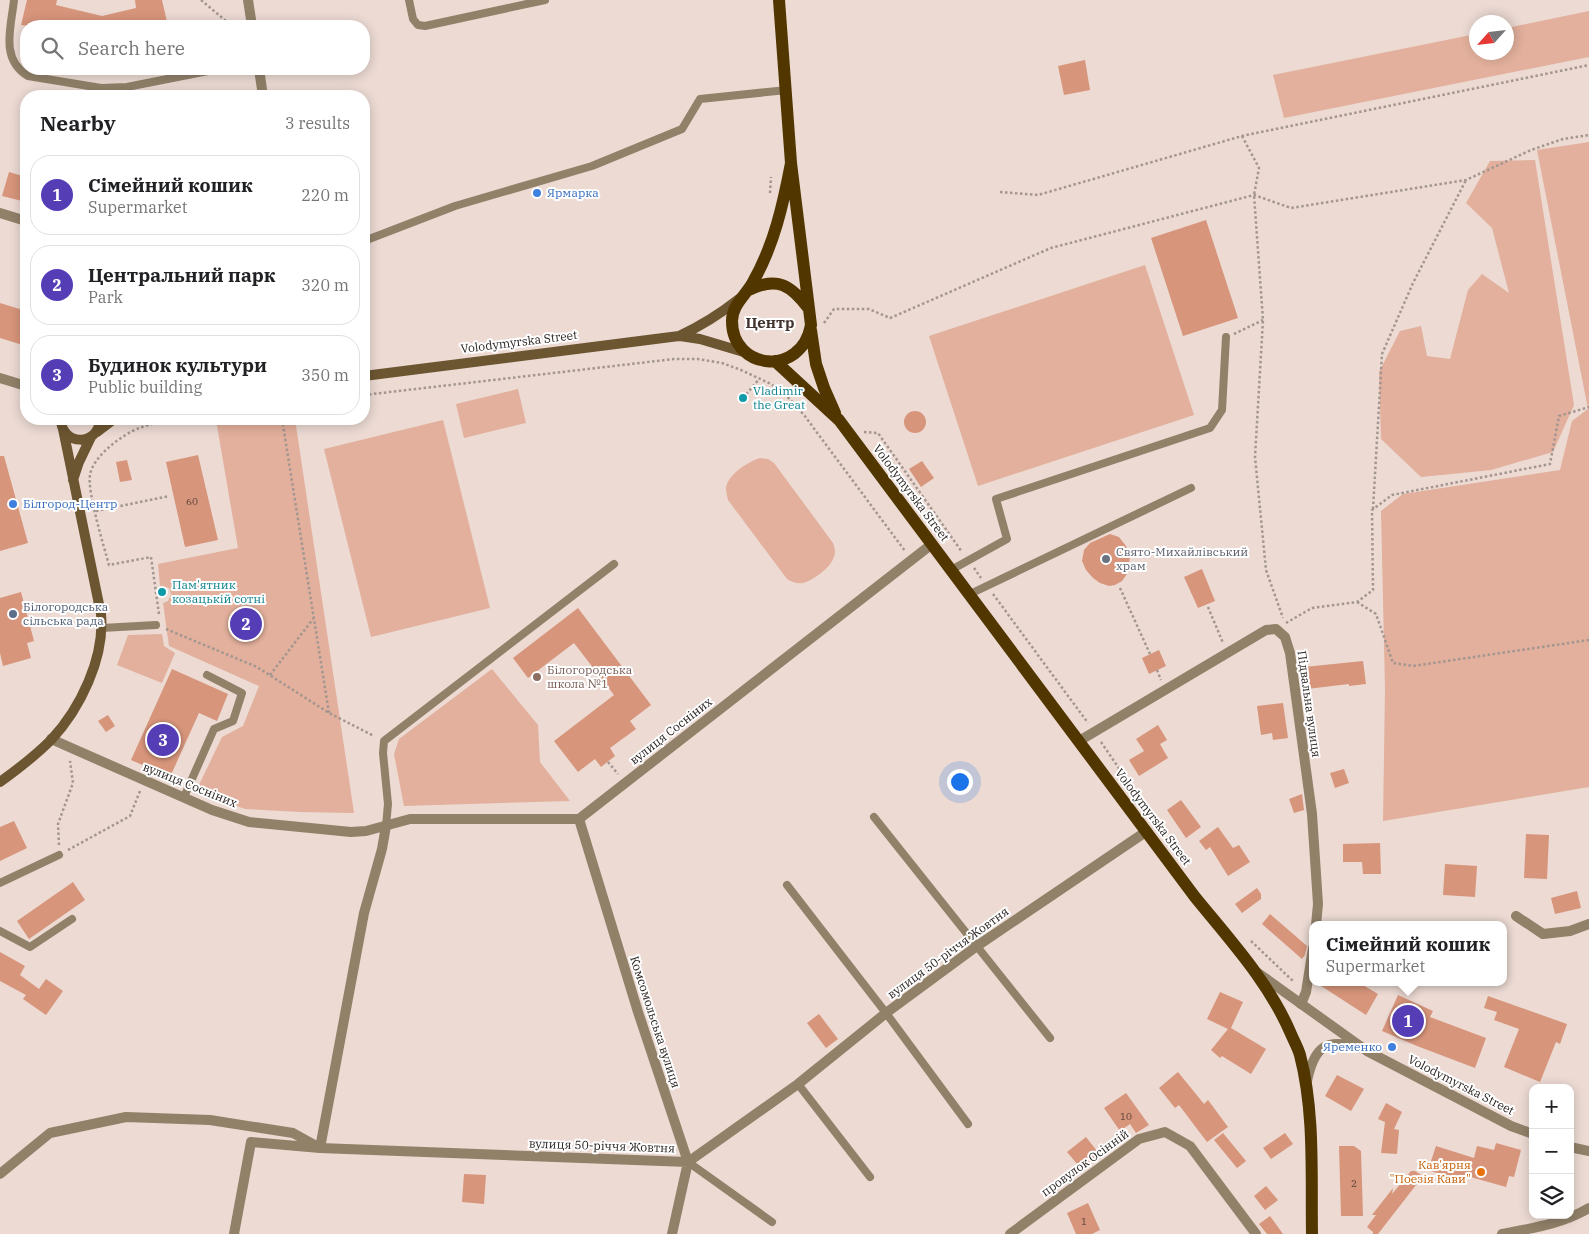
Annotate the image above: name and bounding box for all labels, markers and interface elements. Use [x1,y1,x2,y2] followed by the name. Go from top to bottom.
[1469,15,1514,60] north arrow
[20,20,370,75] search box
[38,34,66,62] icon: search
[78,36,185,60] text: Search here
[40,109,116,137] text: Nearby
[285,113,350,133] text: 3 results
[88,173,253,197] text: Сімейний кошик
[52,185,62,205] text: 1
[301,185,349,205] text: 220 m
[547,185,599,200] place label: Ярмарка
[531,187,543,199] marker: Ярмарка
[88,197,187,217] text: Supermarket
[88,263,276,287] text: Центральний парк
[52,275,62,295] text: 2
[301,275,349,295] text: 320 m
[88,287,123,307] text: Park
[745,313,795,332] district label: Центр
[460,327,578,356] street label: Volodymyrska Street
[88,353,267,377] text: Будинок культури
[52,365,62,385] text: 3
[301,365,349,385] text: 350 m
[88,377,202,397] text: Public building
[753,383,805,412] place label: Vladimir the Great
[737,392,749,404] marker: Vladimir the Great
[870,441,953,544] street label: Volodymyrska Street
[186,495,198,508] house number: 60
[23,496,117,511] place label: Білгород-Центр
[7,498,19,510] marker: Білгород-Центр
[1116,544,1248,573] place label: Свято-Михайлівський храм
[1100,553,1112,565] marker: Свято-Михайлівський храм
[172,577,265,606] place label: Пам'ятник козацькій сотні
[156,586,168,598] marker: Пам'ятник козацькій сотні
[23,599,109,628] place label: Білогородська сільська рада
[230,605,262,643] pin: 2
[7,608,19,620] marker: Білогородська сільська рада
[1295,650,1324,758] street label: Підвальна вулиця
[547,662,633,691] place label: Білогородська школа №1
[531,671,543,683] marker: Білогородська школа №1
[627,694,715,767] street label: вулиця Сосніних
[147,721,179,759] pin: 3
[141,759,240,810] street label: вулиця Сосніних
[1112,765,1195,868] street label: Volodymyrska Street
[947,769,973,795] your location
[884,904,1011,1002] street label: вулиця 50-річчя Жовтня
[1309,921,1507,986] popup
[1326,932,1490,956] text: Сімейний кошик
[627,954,684,1090] street label: Комсомольська вулиця
[1326,956,1425,976] text: Supermarket
[1392,1002,1424,1040] pin: 1
[1323,1039,1382,1054] place label: Яременко
[1386,1041,1398,1053] marker: Яременко
[1406,1051,1517,1118] street label: Volodymyrska Street
[1529,1084,1574,1219] map controls
[1529,1084,1574,1129] button: +
[1120,1110,1132,1123] house number: 10
[1038,1126,1131,1199] street label: провулок Осінній
[1529,1129,1574,1174] button: −
[529,1135,675,1156] street label: вулиця 50-річчя Жовтня
[1389,1157,1471,1186] place label: Кав'ярня "Поезія Кави"
[1475,1166,1487,1178] marker: Кав'ярня "Поезія Кави"
[1529,1174,1574,1219] button: layers
[1351,1177,1357,1190] house number: 2
[1081,1215,1087,1228] house number: 1

